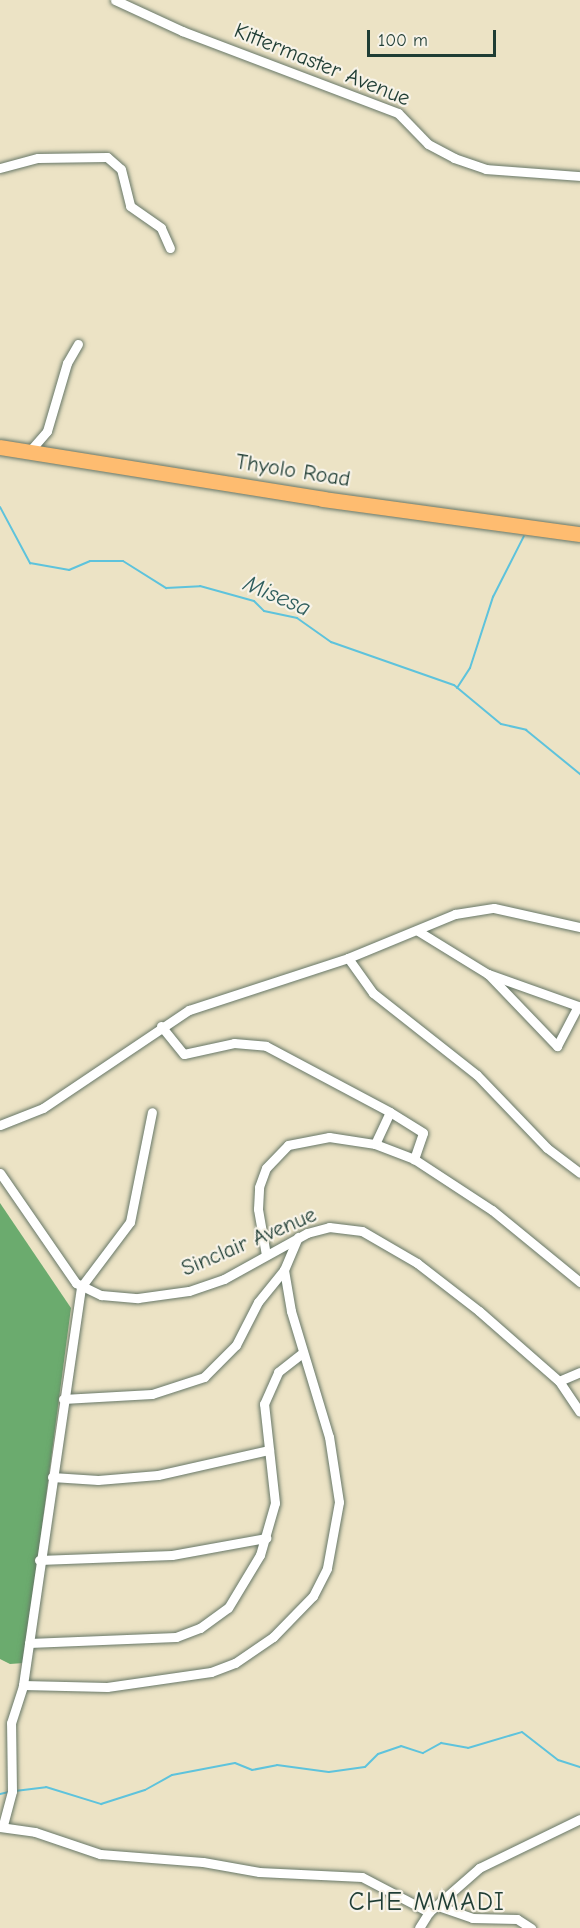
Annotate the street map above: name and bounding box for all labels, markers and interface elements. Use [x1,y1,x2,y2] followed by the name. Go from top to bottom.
[230,18,414,112] street label: Kittermaster Avenue
[370,18,499,56] scale bar
[378,30,428,51] text: 100 m
[234,449,352,493] street label: Thyolo Road
[239,569,315,623] water label: Misesa
[177,1202,321,1282] street label: Sinclair Avenue
[348,1887,506,1919] district label: CHE MMADI

